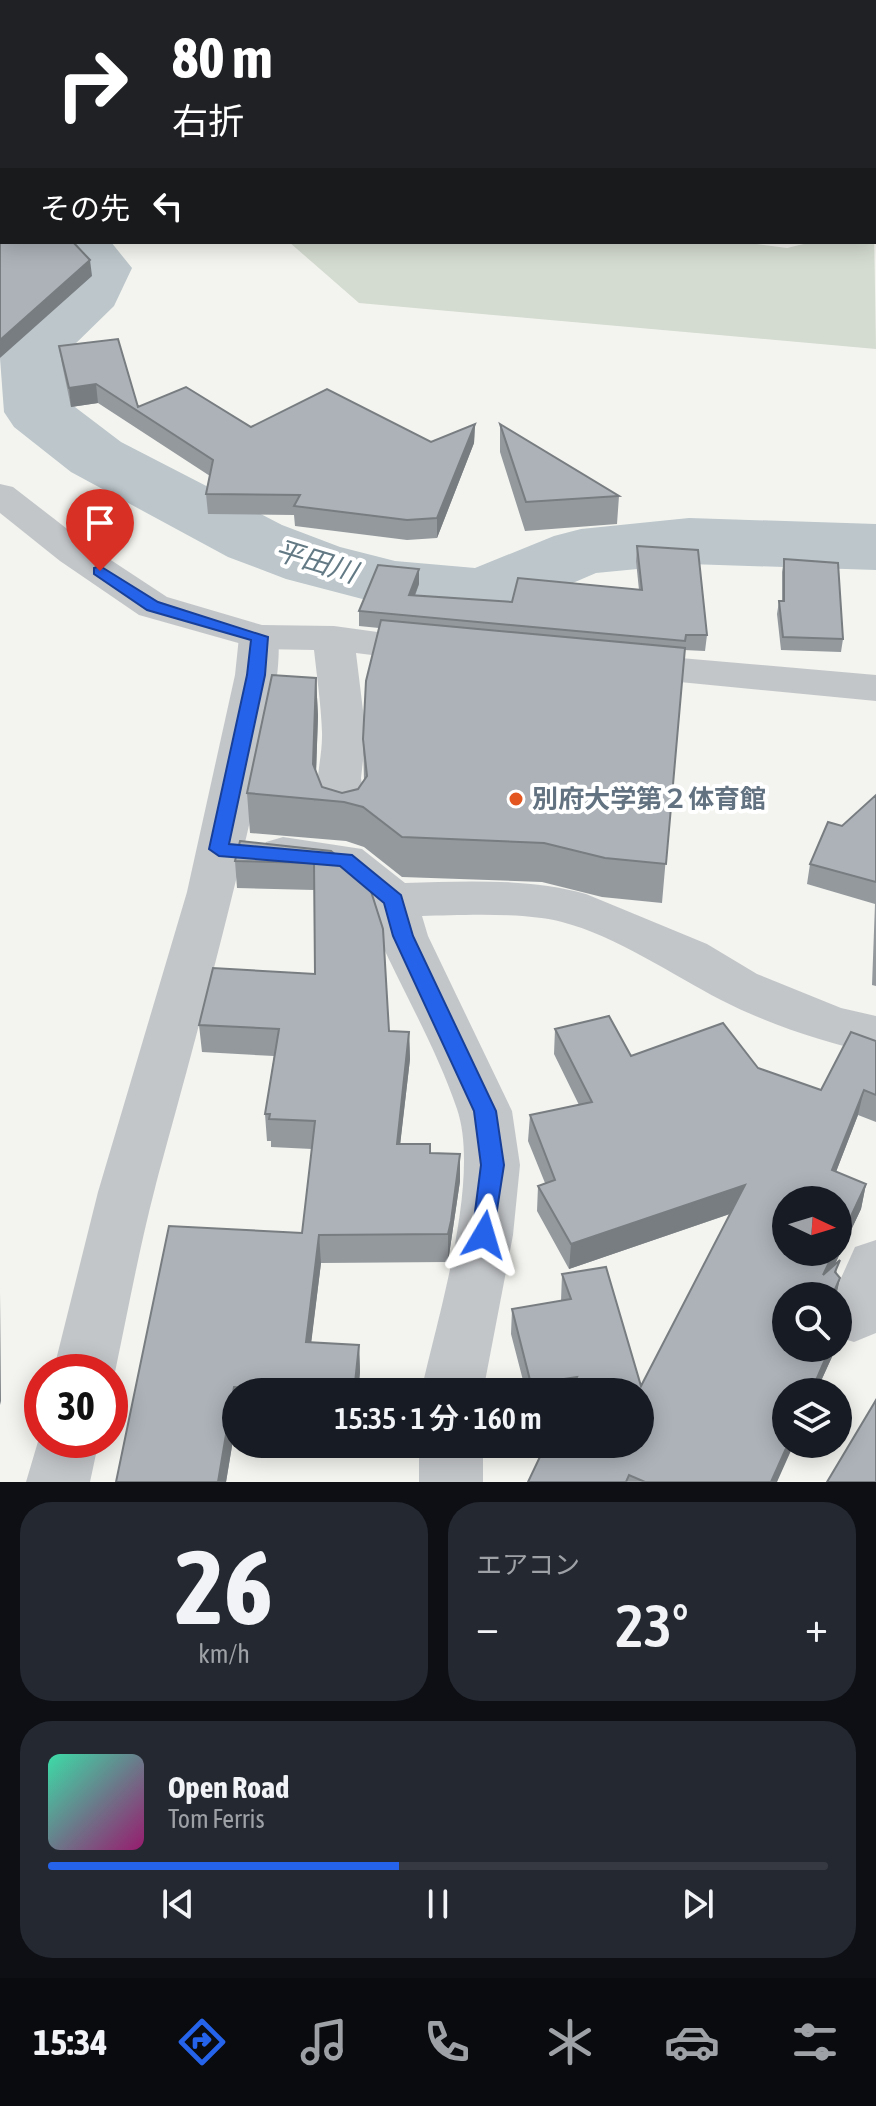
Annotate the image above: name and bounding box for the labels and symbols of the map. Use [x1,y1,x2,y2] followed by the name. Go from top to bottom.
[66,489,134,571] pin
[271,533,364,589] water label: 平田川
[532,784,766,814] place label: 別府大学第２体育館
[507,790,525,808] marker: 別府大学第２体育館
[772,1186,852,1266] north arrow
[442,1193,526,1277] position arrow
[24,1354,128,1458] speed limit sign: 30

